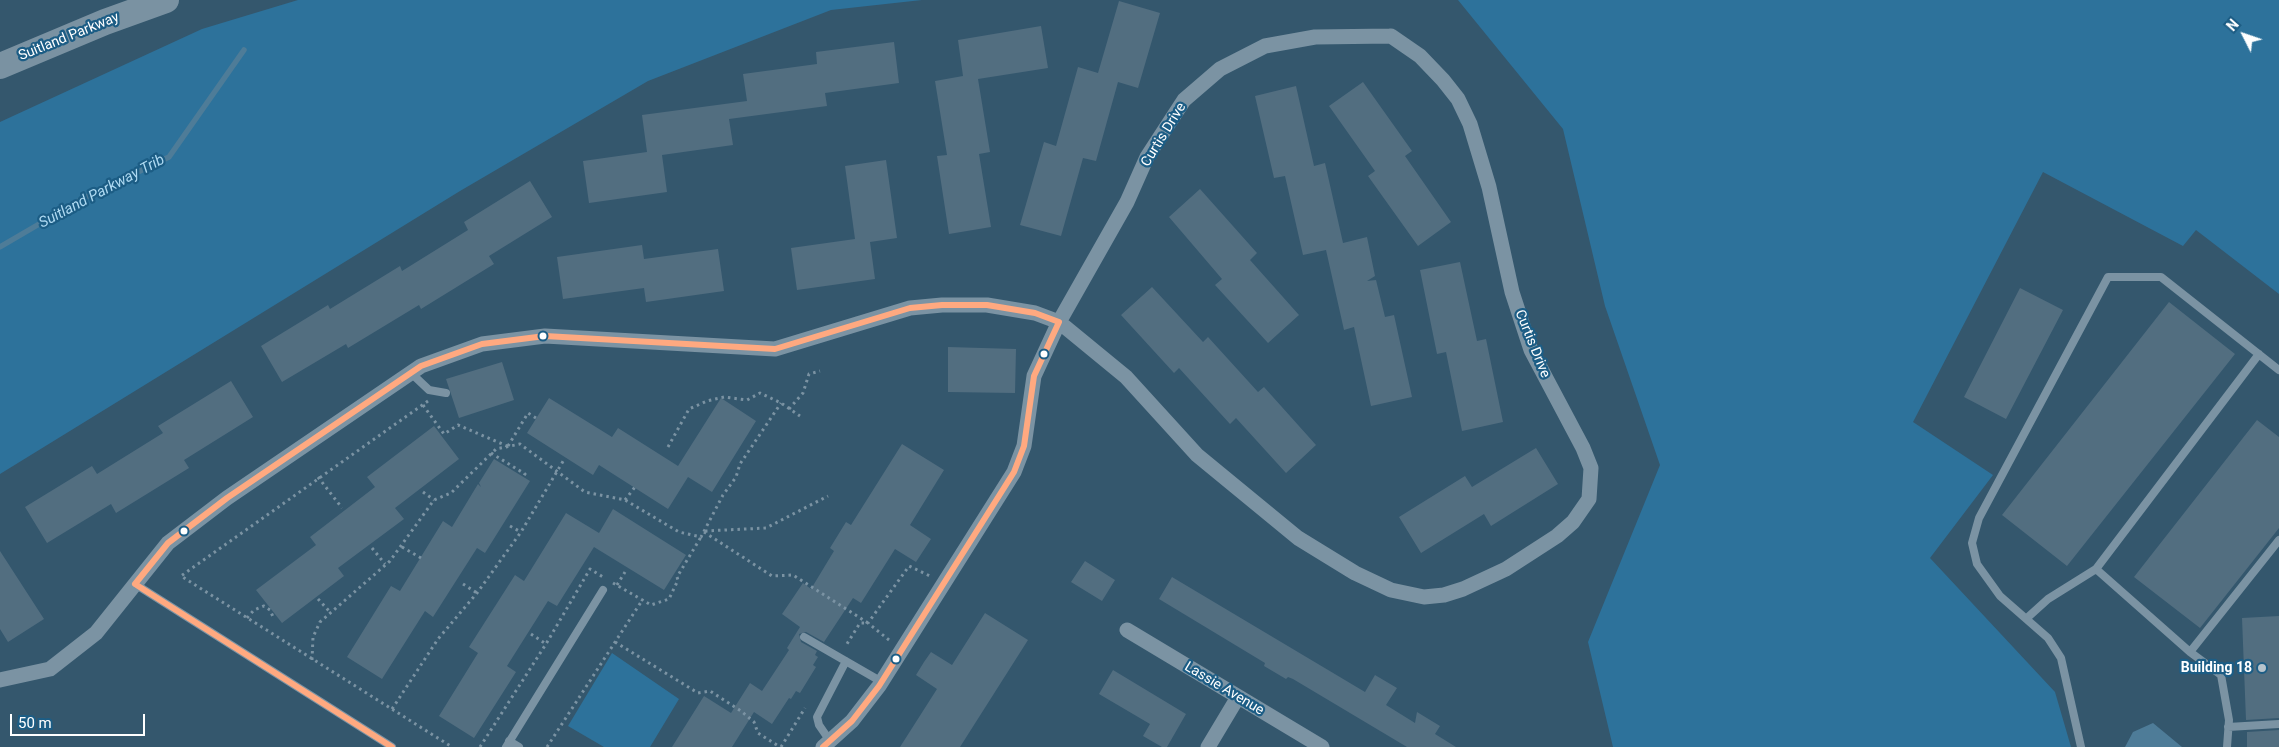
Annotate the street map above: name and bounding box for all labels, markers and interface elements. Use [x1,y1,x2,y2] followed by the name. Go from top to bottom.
[16,9,122,65] street label: Suitland Parkway
[2219,10,2269,60] north arrow
[2223,16,2242,34] text: N
[1138,100,1190,170] street label: Curtis Drive
[36,151,168,233] water label: Suitland Parkway Trib
[1511,307,1553,381] street label: Curtis Drive
[538,331,548,341] unlabelled marker
[1039,349,1049,359] unlabelled marker
[179,526,189,536] unlabelled marker
[891,654,901,664] unlabelled marker
[1181,659,1267,719] street label: Lassie Avenue
[2181,660,2252,676] place label: Building 18
[2256,662,2268,674] marker: Building 18
[12,704,148,736] scale bar
[18,714,52,732] text: 50 m

